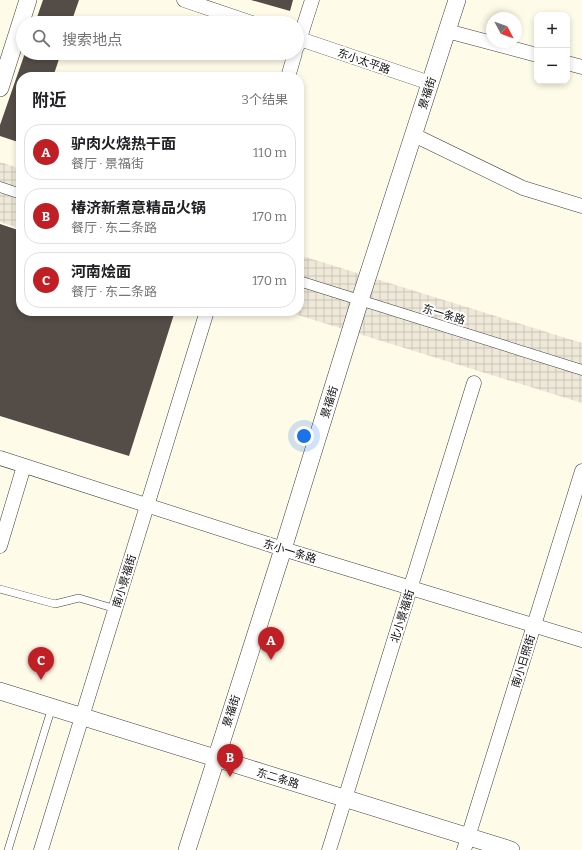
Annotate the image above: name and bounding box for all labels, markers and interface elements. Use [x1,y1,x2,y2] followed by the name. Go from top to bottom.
[486,12,522,48] north arrow
[534,12,570,84] map controls
[534,12,570,48] button: +
[16,16,304,60] search box
[30,27,52,49] icon: search
[62,31,122,49] text: 搜索地点
[336,46,392,77] street label: 东小太平路
[534,48,570,84] button: −
[416,75,439,111] street label: 景福街
[32,90,66,111] text: 附近
[242,92,288,107] text: 3个结果
[71,135,176,153] text: 驴肉火烧热干面
[41,145,51,160] text: A
[253,145,287,160] text: 110 m
[71,156,144,171] text: 餐厅 · 景福街
[71,199,206,217] text: 椿济新煮意精品火锅
[42,209,50,224] text: B
[252,209,287,224] text: 170 m
[71,220,157,235] text: 餐厅 · 东二条路
[71,263,131,281] text: 河南烩面
[42,273,50,288] text: C
[252,273,287,288] text: 170 m
[71,284,157,299] text: 餐厅 · 东二条路
[421,302,467,327] street label: 东一条路
[318,384,341,420] street label: 景福街
[294,426,314,446] your location
[262,537,318,566] street label: 东小一条路
[110,553,139,609] street label: 南小景福街
[388,588,417,644] street label: 北小景福街
[258,627,284,660] pin: A
[509,633,538,689] street label: 南小日照街
[28,647,54,680] pin: C
[220,693,243,729] street label: 景福街
[217,744,243,777] pin: B
[255,766,301,791] street label: 东二条路

